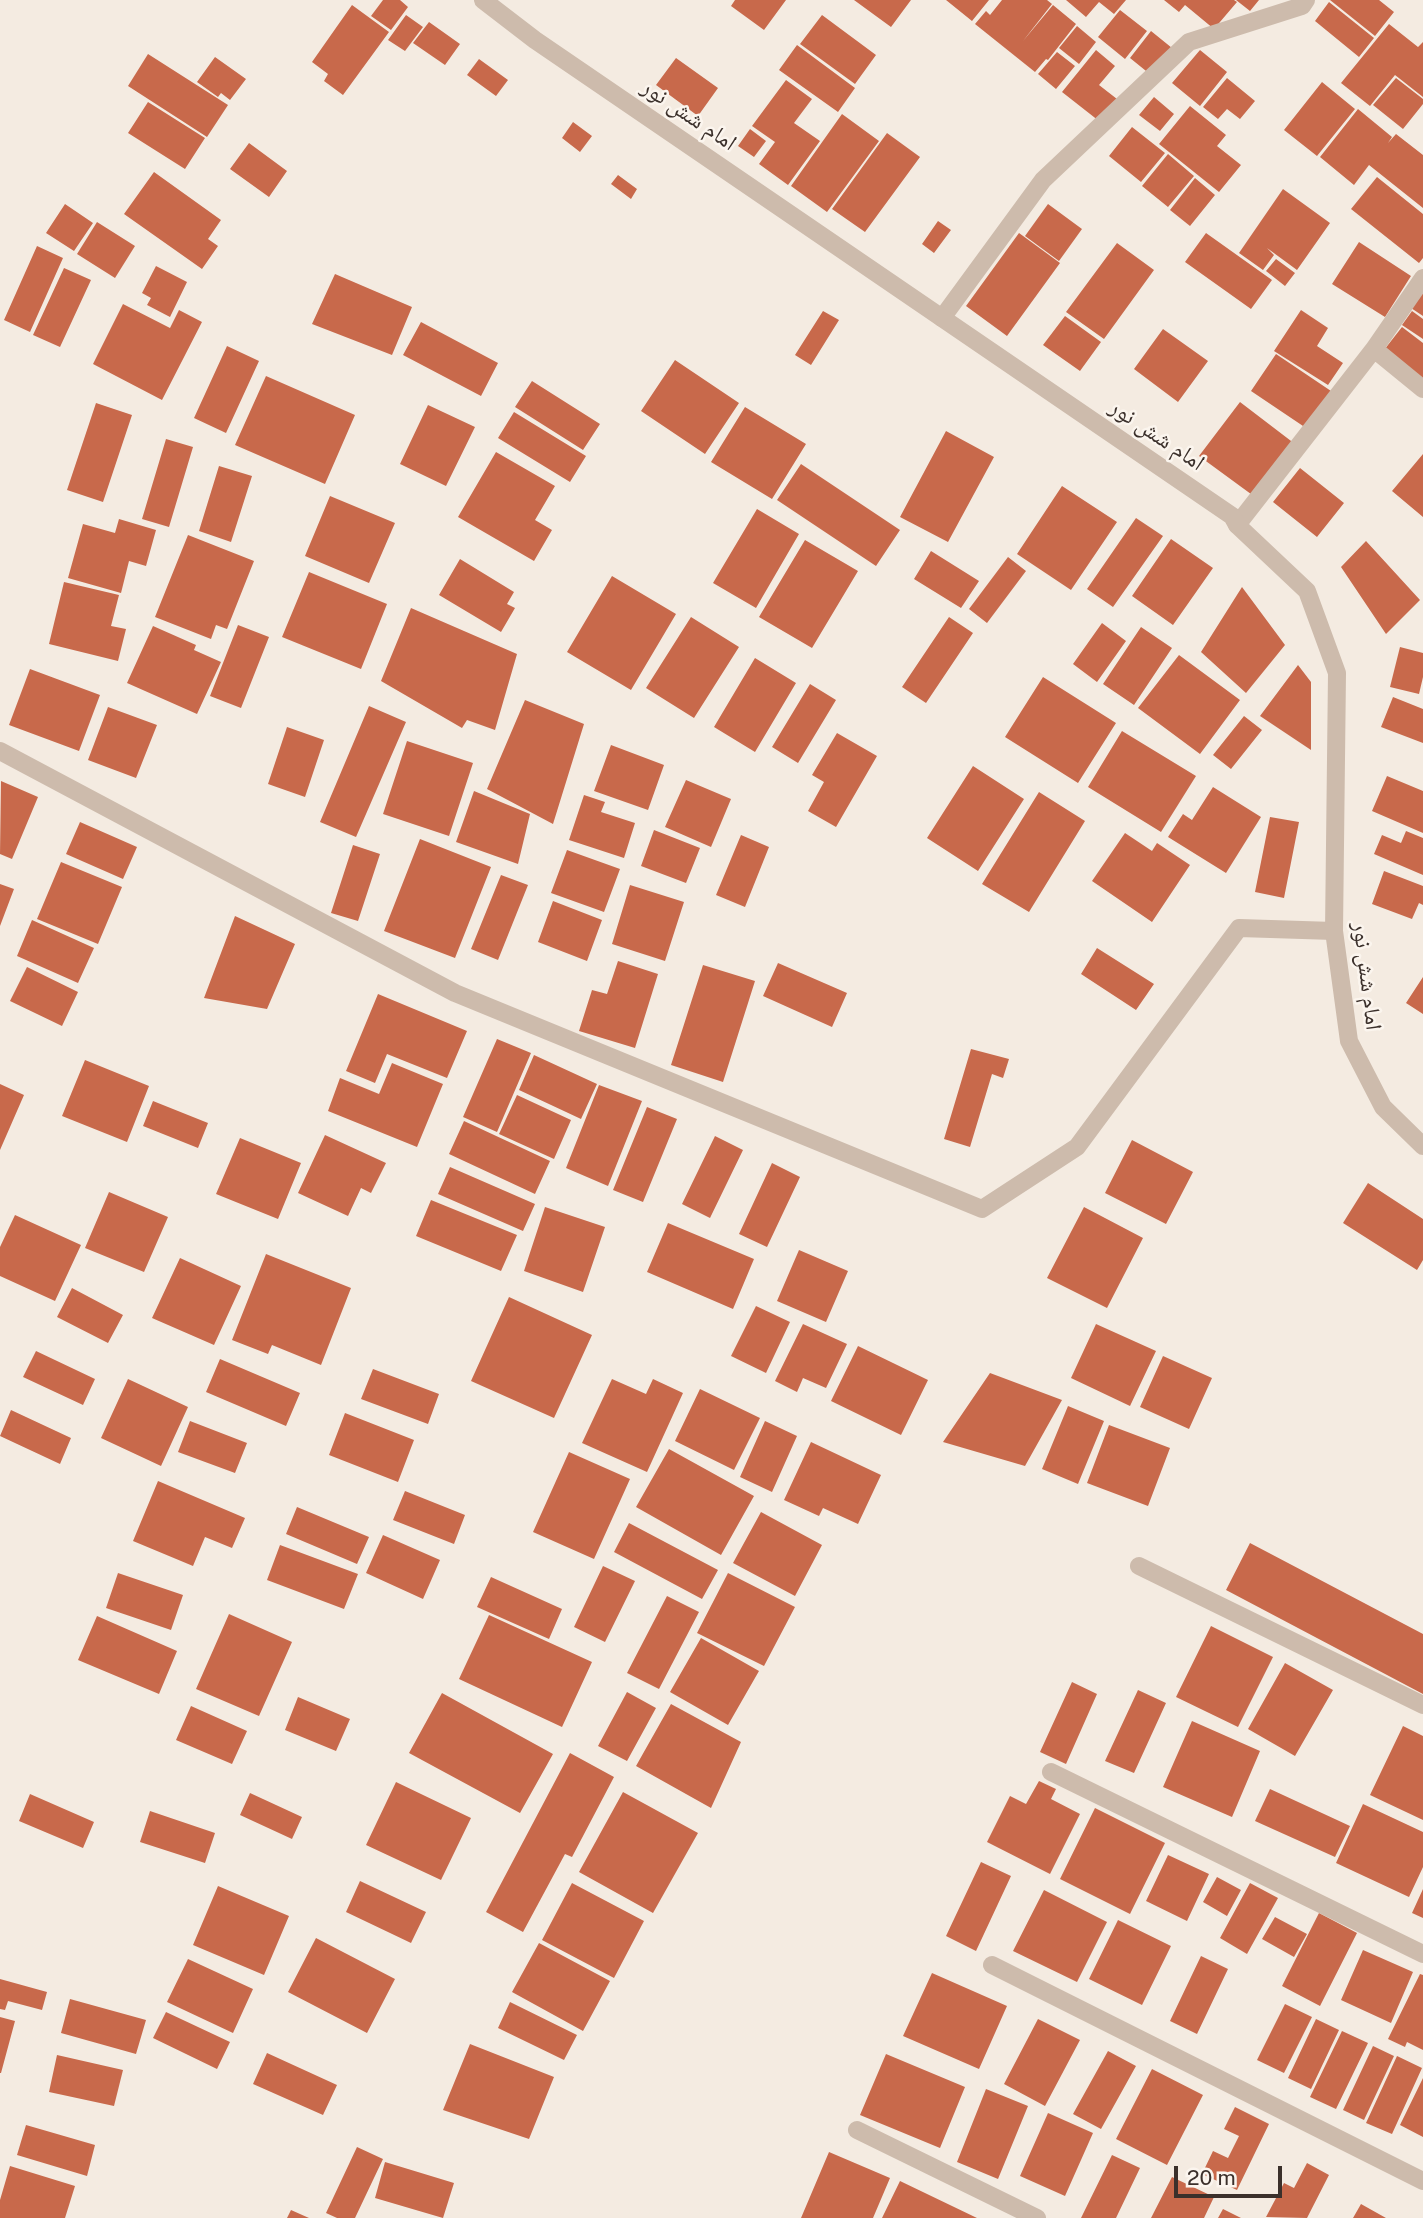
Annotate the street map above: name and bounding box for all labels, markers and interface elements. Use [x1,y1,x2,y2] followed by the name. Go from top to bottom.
[636,73,742,157] street label: امام شش نور
[1104,393,1210,477] street label: امام شش نور
[1347,920,1387,1032] street label: امام شش نور
[1178,2152,1286,2196] scale bar
[1187,2165,1236,2190] text: 20 m

